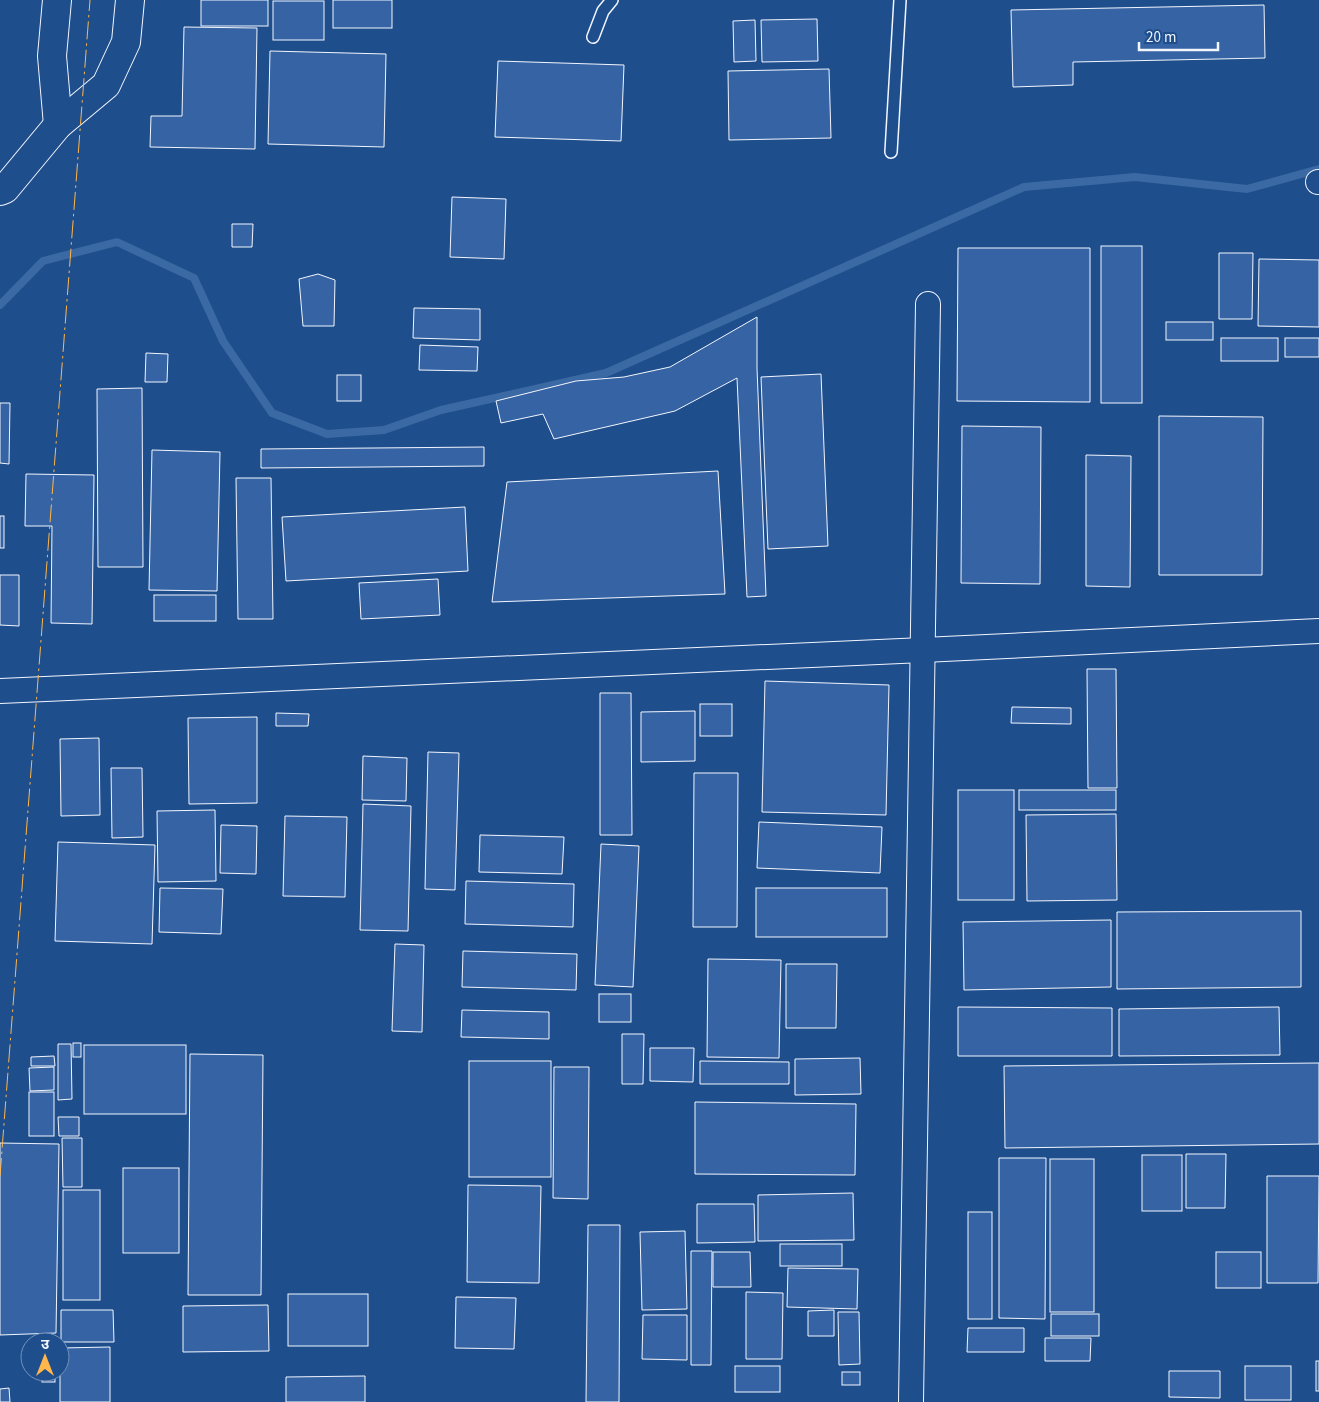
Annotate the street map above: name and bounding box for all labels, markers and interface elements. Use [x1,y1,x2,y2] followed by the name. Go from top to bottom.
[1139,20,1218,52] scale bar
[1146,27,1176,48] text: 20 m
[20,1332,70,1382] north arrow
[41,1335,50,1355] text: उ

